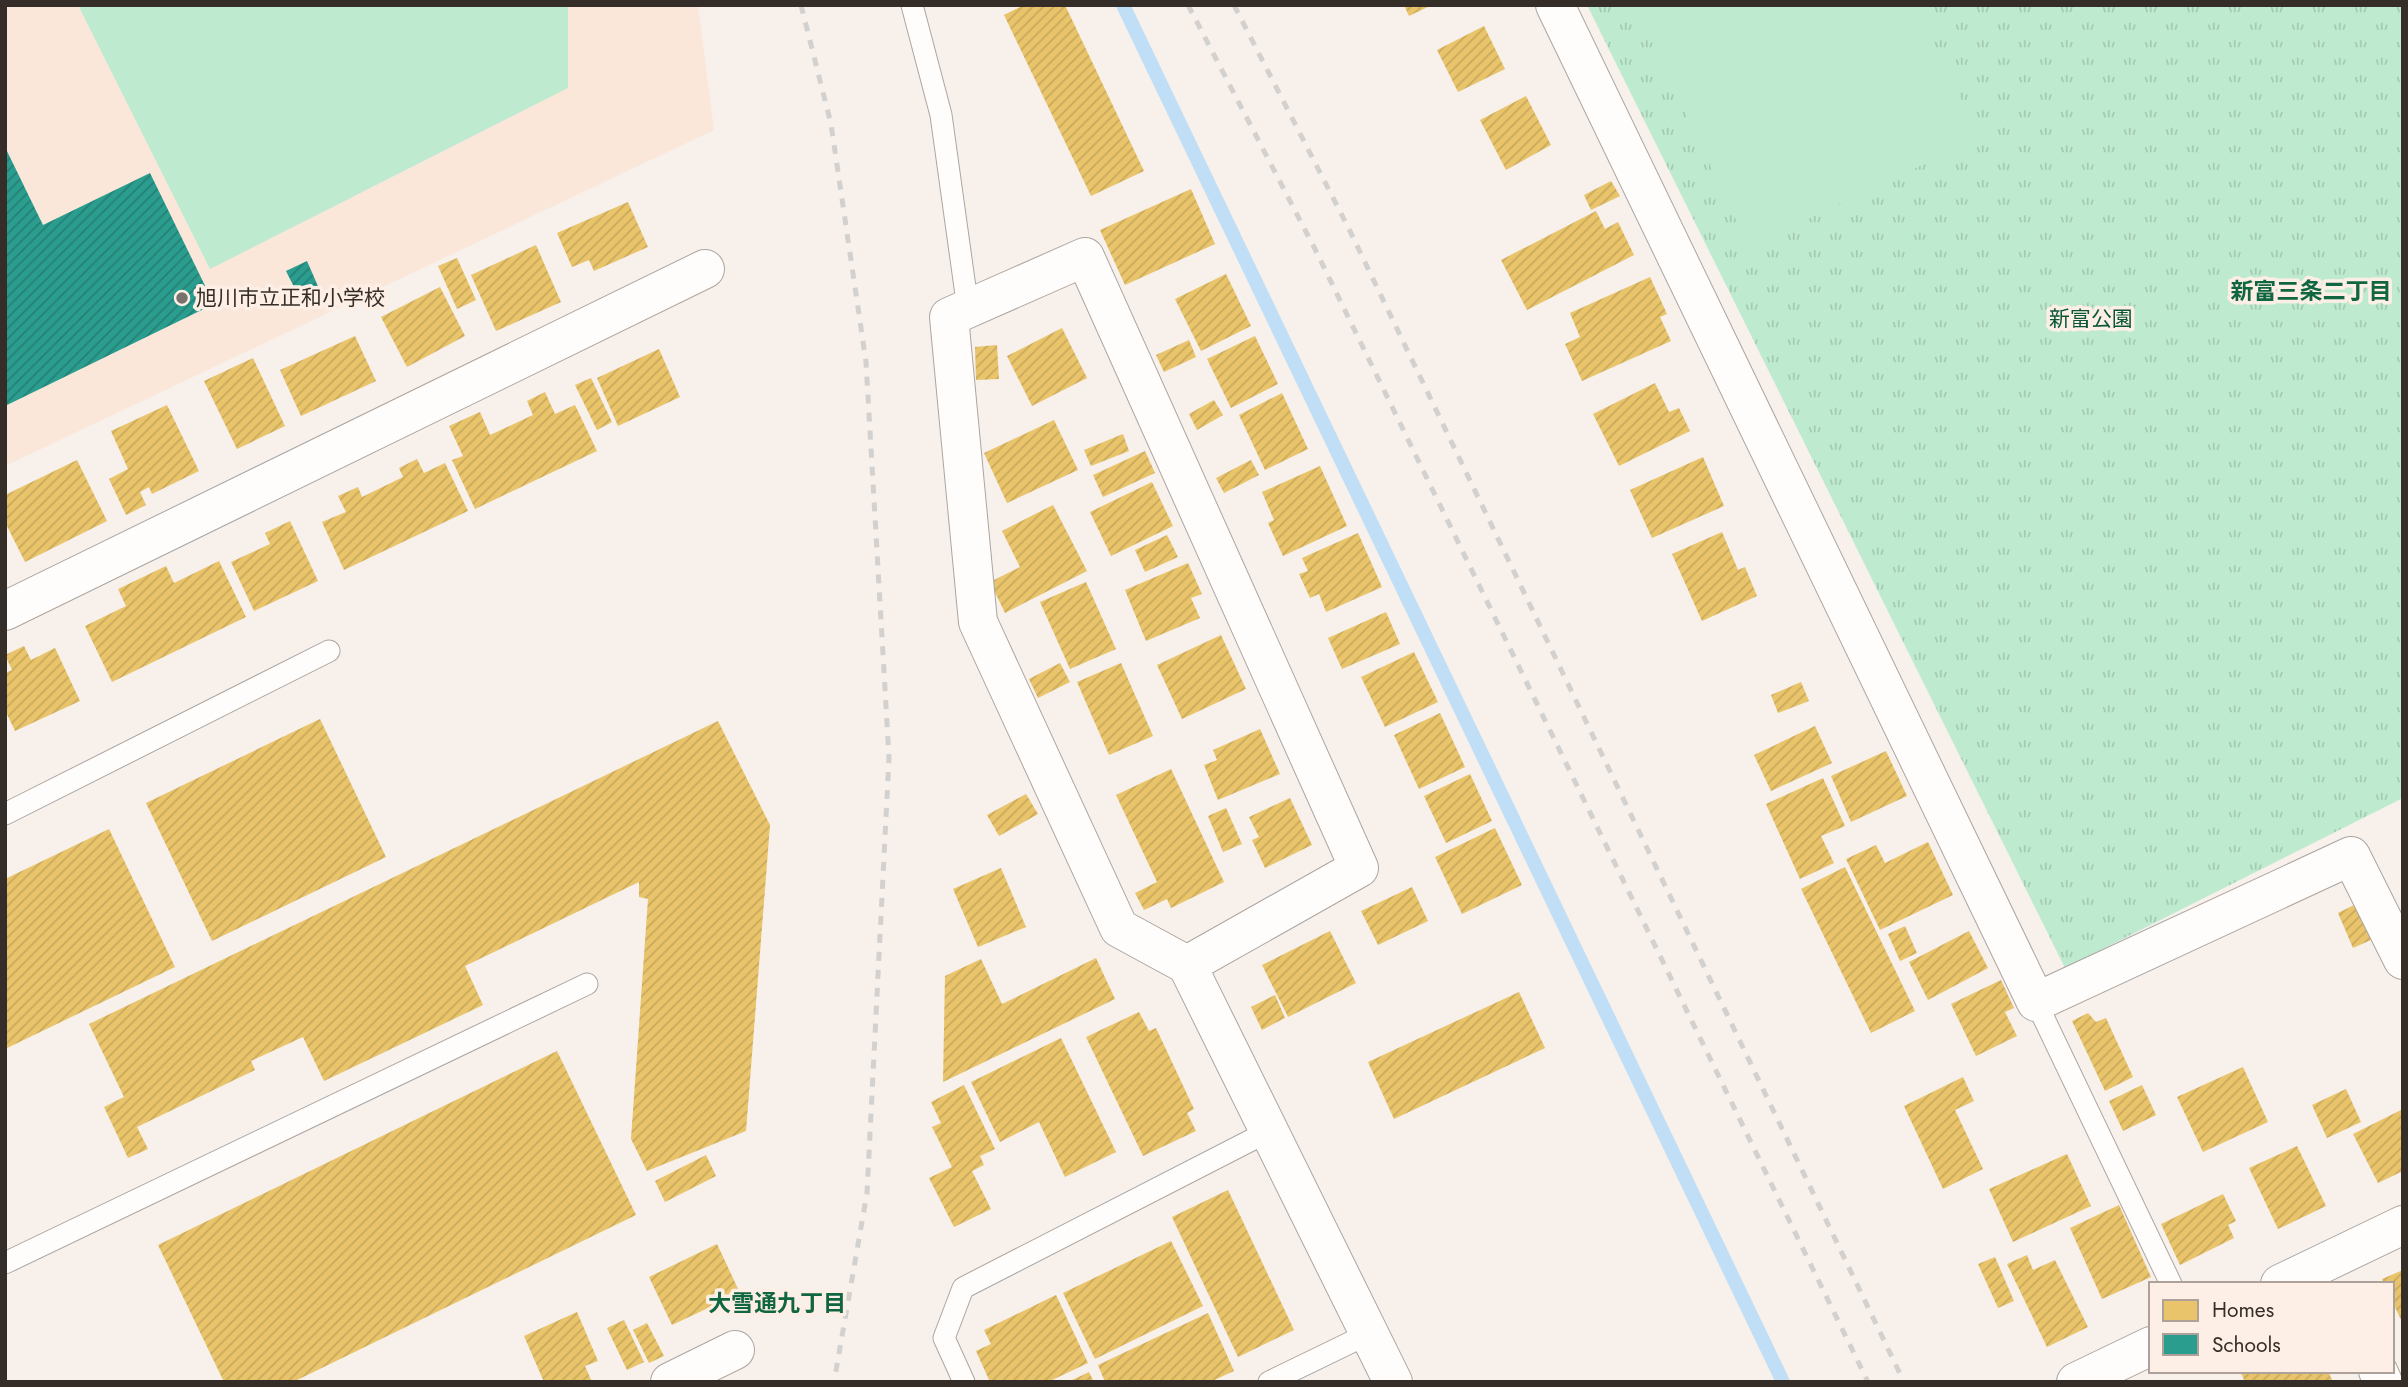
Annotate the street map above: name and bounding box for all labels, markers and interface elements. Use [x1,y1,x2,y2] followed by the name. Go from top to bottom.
[2231,274,2392,308] district label: 新富三条二丁目
[196,283,385,313] place label: 旭川市立正和小学校
[174,290,190,306] marker: 旭川市立正和小学校
[2049,304,2133,334] park label: 新富公園
[2149,1282,2394,1373] legend
[708,1286,846,1320] district label: 大雪通九丁目
[2212,1295,2274,1325] text: Homes
[2212,1330,2281,1360] text: Schools

